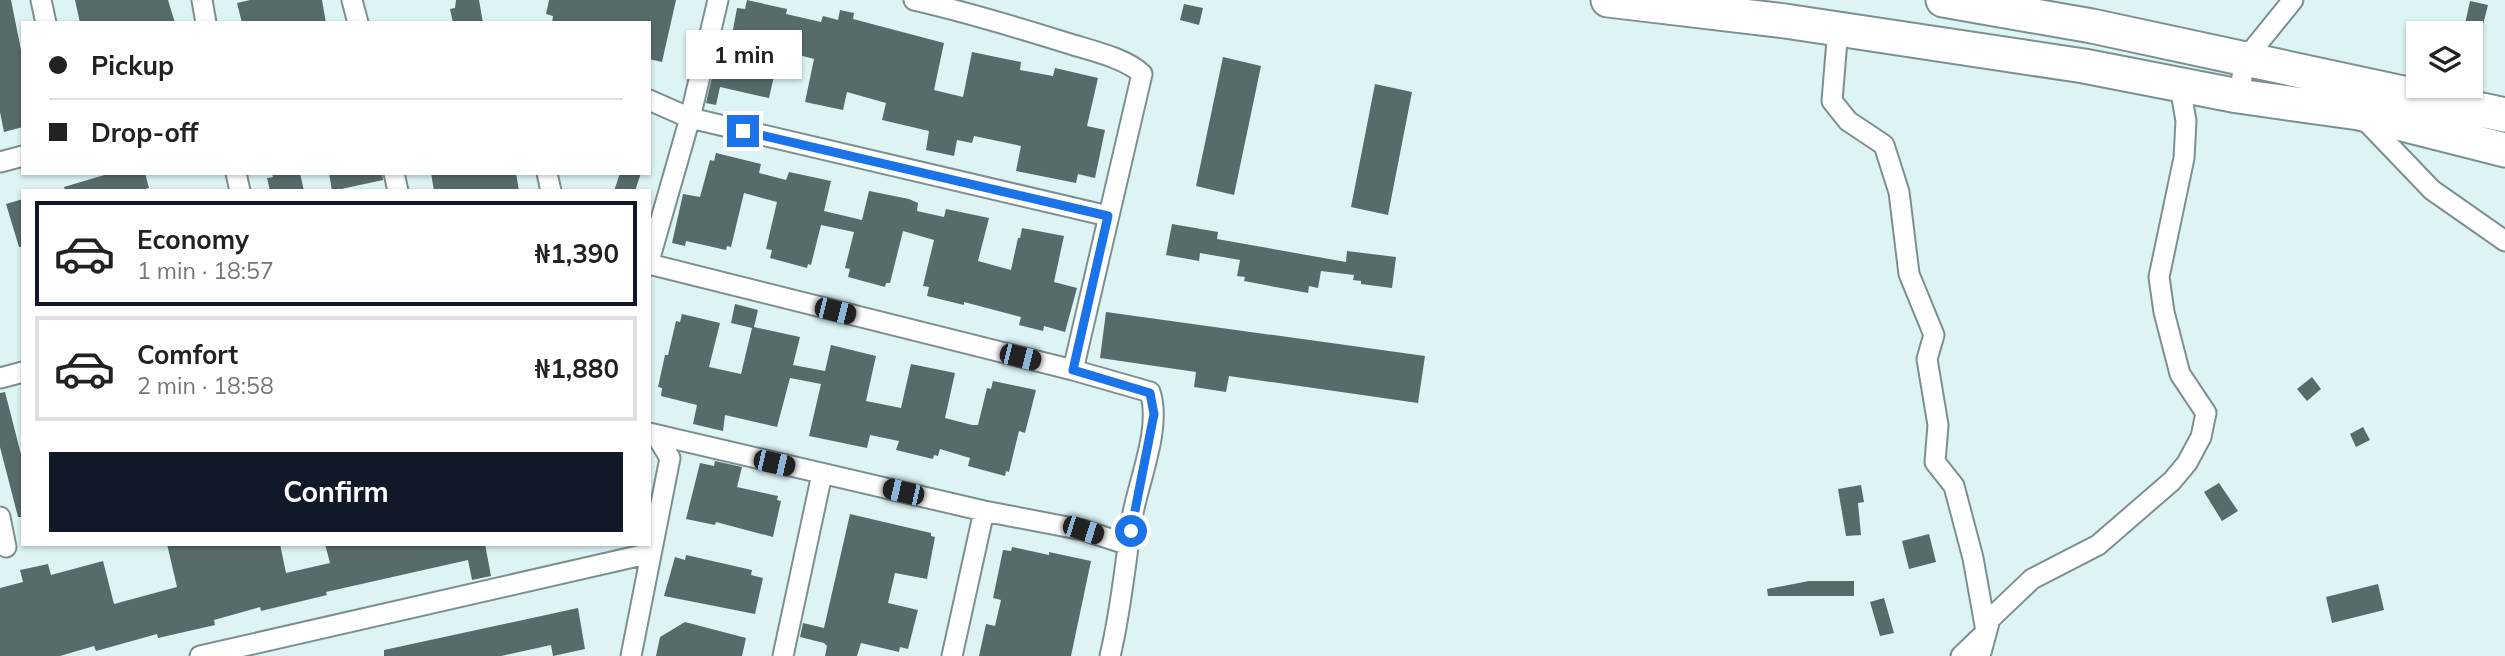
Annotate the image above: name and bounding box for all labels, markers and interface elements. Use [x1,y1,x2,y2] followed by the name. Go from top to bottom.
[2406,21,2483,98] map controls
[2406,21,2483,98] button: layers
[685,30,801,78] callout: 1 min
[714,40,774,69] text: 1 min
[91,49,174,82] text: Pickup
[727,115,759,147] route end
[91,116,198,149] text: Drop-off
[53,222,116,285] icon: car
[137,223,249,256] text: Economy
[535,237,619,270] text: ₦1,390
[137,256,274,285] text: 1 min · 18:57
[813,296,858,326] car
[53,337,116,400] icon: car
[137,338,238,371] text: Comfort
[998,342,1043,372] car
[535,352,619,385] text: ₦1,880
[137,371,274,400] text: 2 min · 18:58
[752,448,797,478] car
[49,452,623,532] button: Confirm
[881,477,926,507] car
[1060,514,1107,546] car
[1115,515,1147,547] route start

